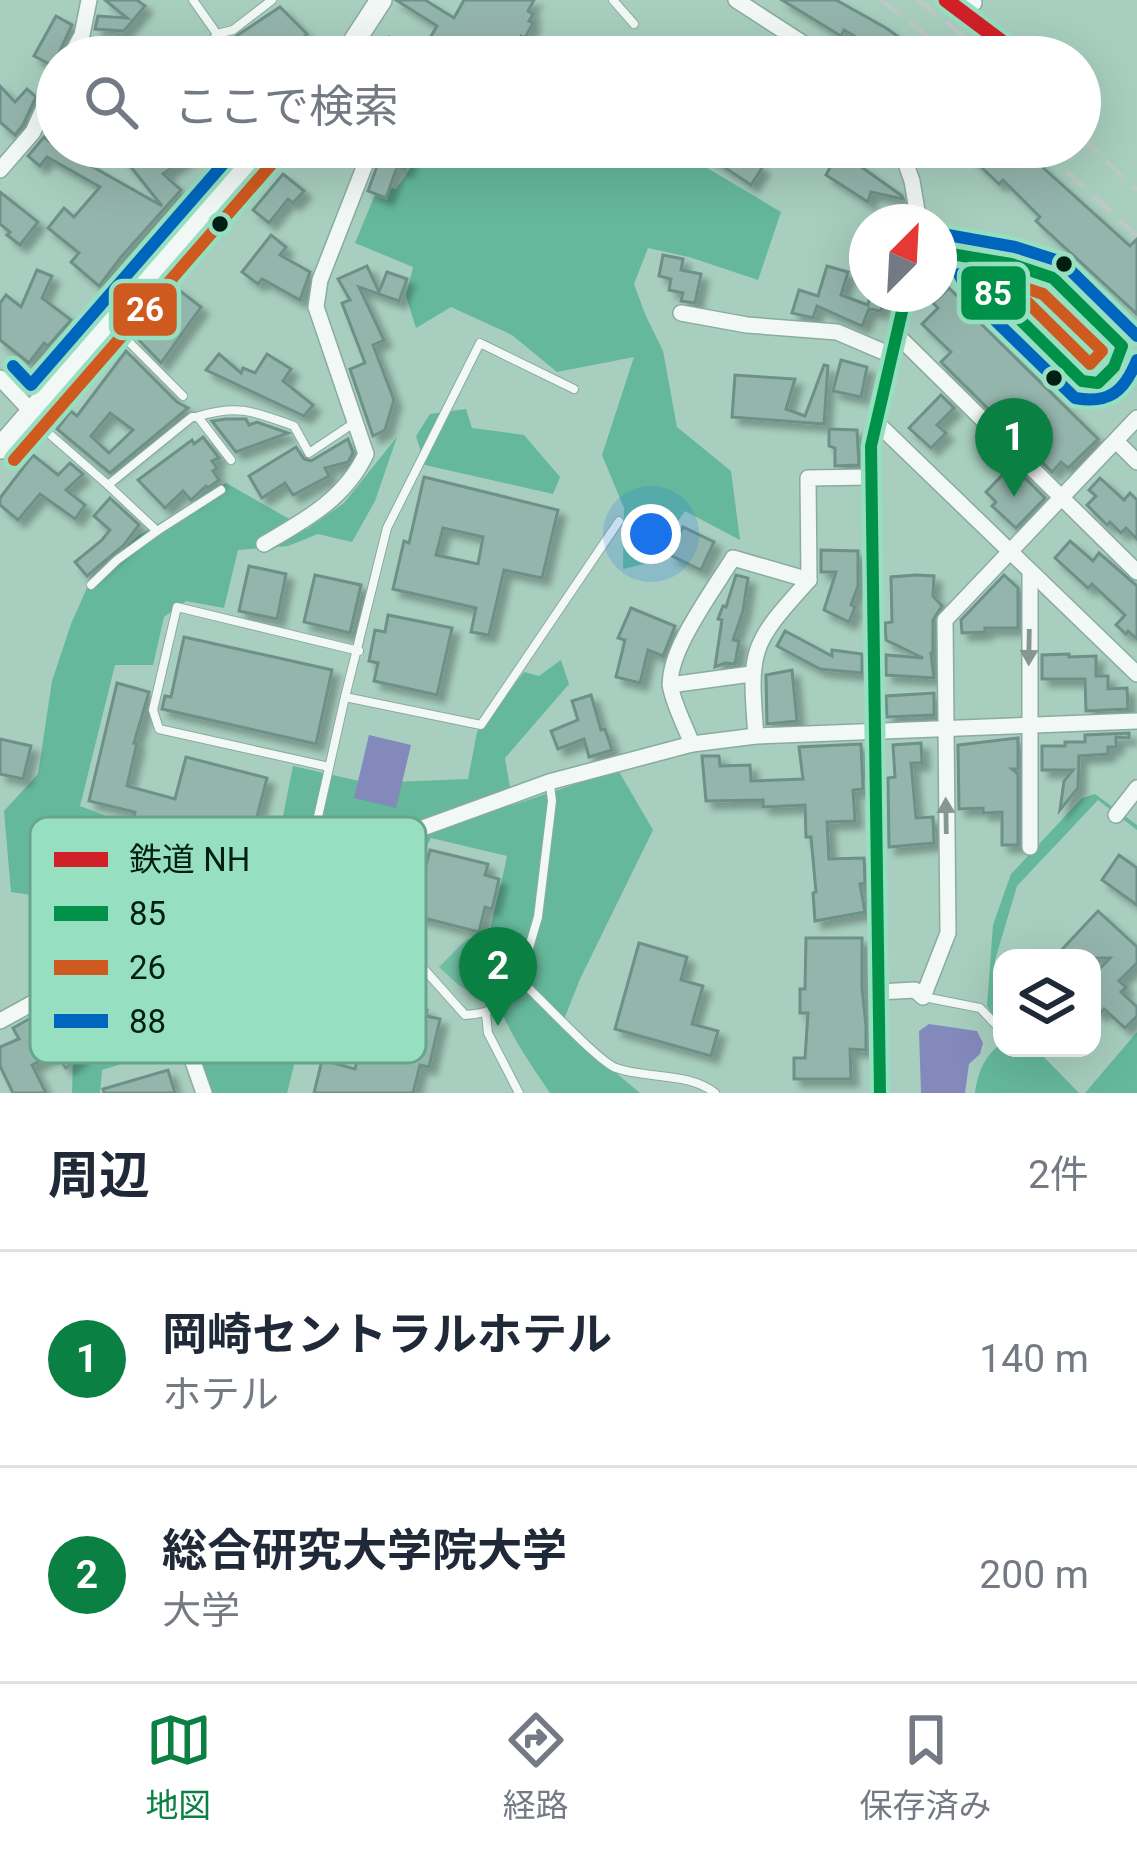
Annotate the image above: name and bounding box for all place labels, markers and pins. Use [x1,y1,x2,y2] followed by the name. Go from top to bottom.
[209,213,231,235] unlabelled marker
[1053,253,1075,275] unlabelled marker
[1043,367,1065,389] unlabelled marker
[975,398,1053,497] pin: 1
[459,927,537,1026] pin: 2

